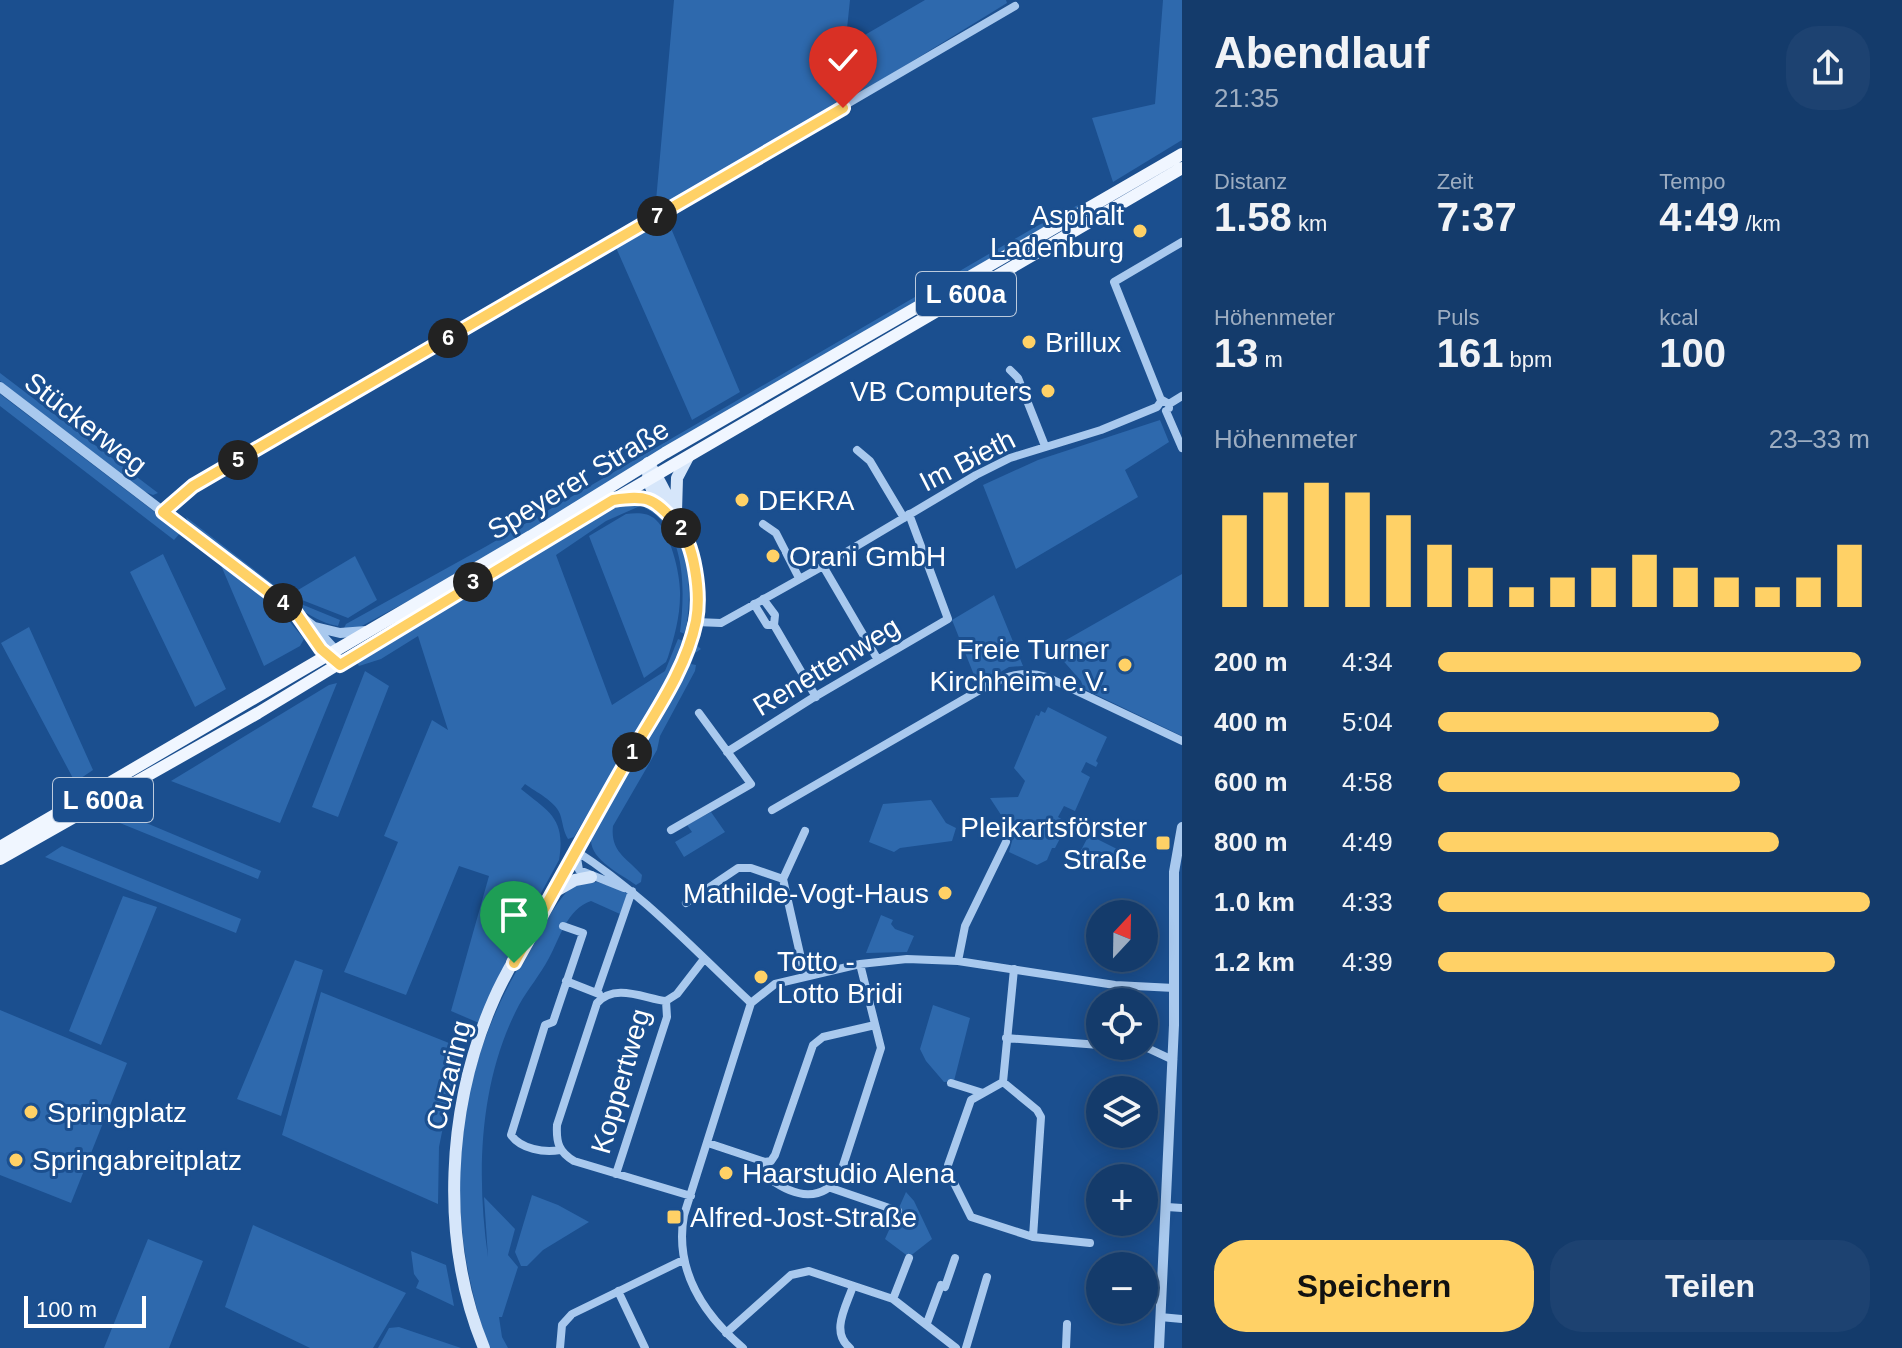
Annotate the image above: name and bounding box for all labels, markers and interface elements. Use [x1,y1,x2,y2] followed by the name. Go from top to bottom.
[809,26,877,108] pin
[1786,26,1870,110] button: share
[1214,28,1429,77] text: Abendlauf
[821,38,865,82] icon: check
[1214,83,1279,113] text: 21:35
[1214,169,1287,194] text: Distanz
[1437,169,1473,194] text: Zeit
[1659,169,1725,194] text: Tempo
[1214,195,1292,239] text: 1.58
[1437,195,1517,239] text: 7:37
[1659,195,1739,239] text: 4:49
[637,196,677,236] pin: 7
[990,200,1124,263] place label: Asphalt Ladenburg
[651,203,663,228] text: 7
[1292,211,1327,236] text: km
[1739,211,1781,236] text: /km
[1131,222,1149,240] marker: Asphalt Ladenburg
[916,272,1016,316] road number: L 600a
[1214,305,1335,330] text: Höhenmeter
[1437,305,1479,330] text: Puls
[1659,305,1698,330] text: kcal
[428,318,468,358] pin: 6
[442,325,454,350] text: 6
[1045,327,1121,358] place label: Brillux
[1214,331,1259,375] text: 13
[1437,331,1503,375] text: 161
[1659,331,1726,375] text: 100
[1020,333,1038,351] marker: Brillux
[1259,347,1283,372] text: m
[1503,347,1552,372] text: bpm
[19,366,153,481] street label: Stückerweg
[850,376,1032,407] place label: VB Computers
[1039,382,1057,400] marker: VB Computers
[482,413,674,546] street label: Speyerer Straße
[914,423,1020,498] street label: Im Bieth
[1214,424,1357,454] text: Höhenmeter
[1769,424,1870,454] text: 23–33 m
[218,440,258,480] pin: 5
[232,447,244,472] text: 5
[758,485,855,516] place label: DEKRA
[733,491,751,509] marker: DEKRA
[661,508,701,548] pin: 2
[675,515,687,540] text: 2
[789,541,946,572] place label: Orani GmbH
[764,547,782,565] marker: Orani GmbH
[453,562,493,602] pin: 3
[467,569,479,594] text: 3
[263,583,303,623] pin: 4
[277,590,289,615] text: 4
[748,611,905,722] street label: Renettenweg
[930,634,1109,697] place label: Freie Turner Kirchheim e.V.
[1214,647,1288,677] text: 200 m
[1342,647,1393,677] text: 4:34
[1116,656,1134,674] marker: Freie Turner Kirchheim e.V.
[1214,707,1288,737] text: 400 m
[1342,707,1393,737] text: 5:04
[612,732,652,772] pin: 1
[626,739,638,764] text: 1
[1214,767,1288,797] text: 600 m
[1342,767,1393,797] text: 4:58
[53,778,153,822] road number: L 600a
[960,812,1147,875] place label: Pleikartsförster Straße
[1214,827,1288,857] text: 800 m
[1342,827,1393,857] text: 4:49
[1154,834,1172,852] marker: Pleikartsförster Straße
[683,878,929,909] place label: Mathilde-Vogt-Haus
[480,881,548,963] pin
[936,884,954,902] marker: Mathilde-Vogt-Haus
[1214,887,1295,917] text: 1.0 km
[1342,887,1393,917] text: 4:33
[492,893,536,937] icon: arrive
[1086,900,1158,972] north arrow
[1086,900,1158,1324] map controls
[777,946,903,1009] place label: Totto - Lotto Bridi
[1214,947,1295,977] text: 1.2 km
[1342,947,1393,977] text: 4:39
[752,968,770,986] marker: Totto - Lotto Bridi
[1086,988,1158,1060] button: locate
[585,1005,656,1157] street label: Koppertweg
[420,1017,477,1133] street label: Cuzaring
[1086,1076,1158,1148] button: layers
[47,1097,187,1128] place label: Springplatz
[22,1103,40,1121] marker: Springplatz
[32,1145,242,1176] place label: Springabreitplatz
[7,1151,25,1169] marker: Springabreitplatz
[742,1158,956,1189] place label: Haarstudio Alena
[717,1164,735,1182] marker: Haarstudio Alena
[1086,1164,1158,1236] button: +
[690,1202,917,1233] place label: Alfred-Jost-Straße
[665,1208,683,1226] marker: Alfred-Jost-Straße
[1214,1240,1534,1332] button: Speichern
[1550,1240,1870,1332] button: Teilen
[1086,1252,1158,1324] button: −
[24,1292,146,1328] scale bar
[36,1297,97,1322] text: 100 m

